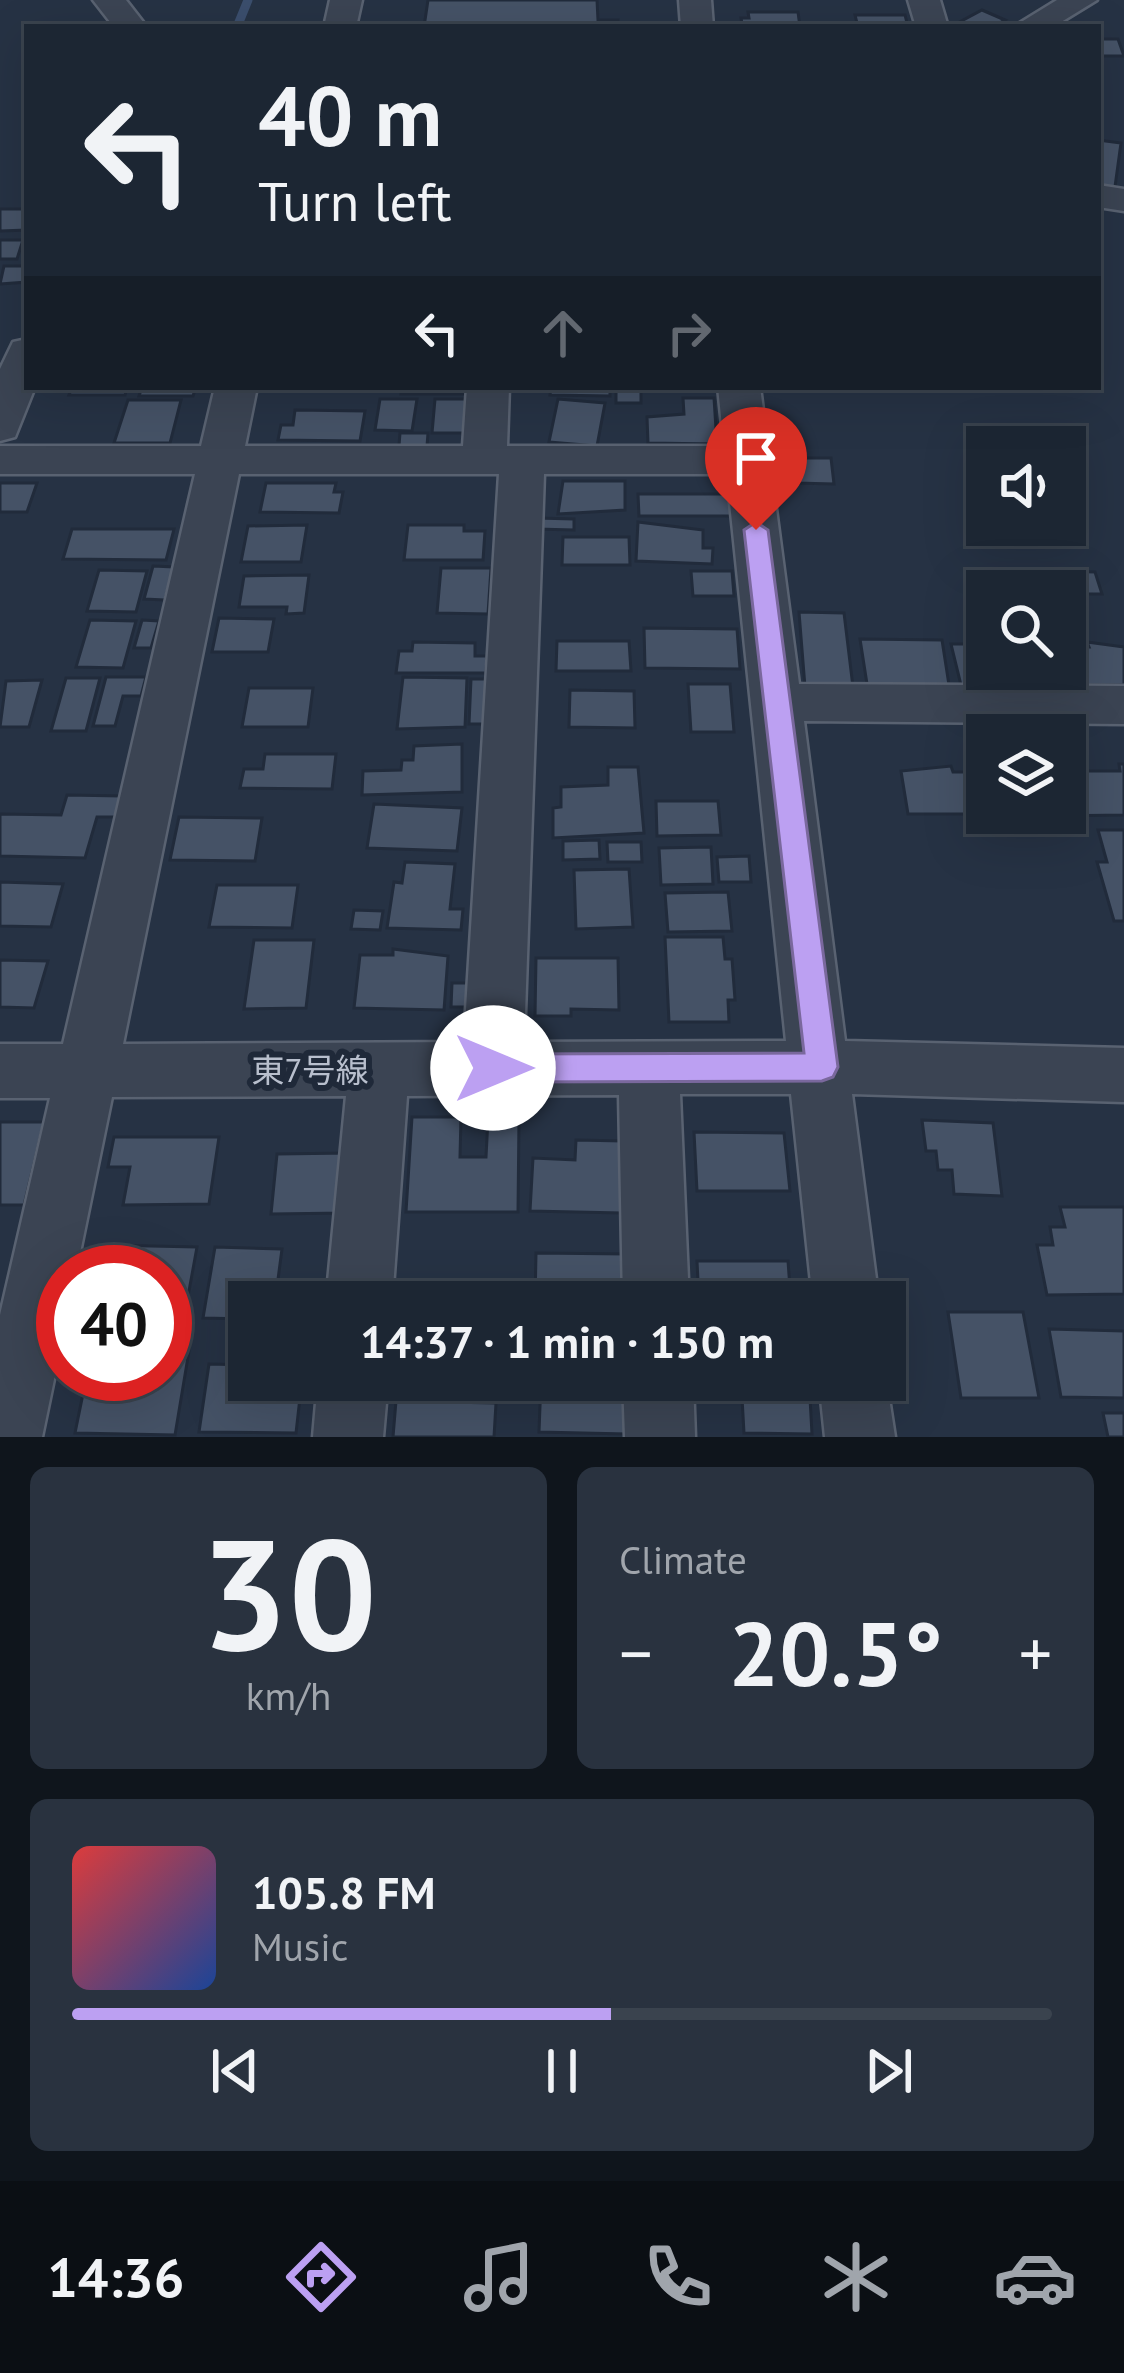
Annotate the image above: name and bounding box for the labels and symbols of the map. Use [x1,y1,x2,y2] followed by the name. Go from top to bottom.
[705,407,807,530] pin
[430,1005,556,1131] position arrow
[252,1048,369,1091] street label: 東7号線
[36,1245,192,1401] speed limit sign: 40

